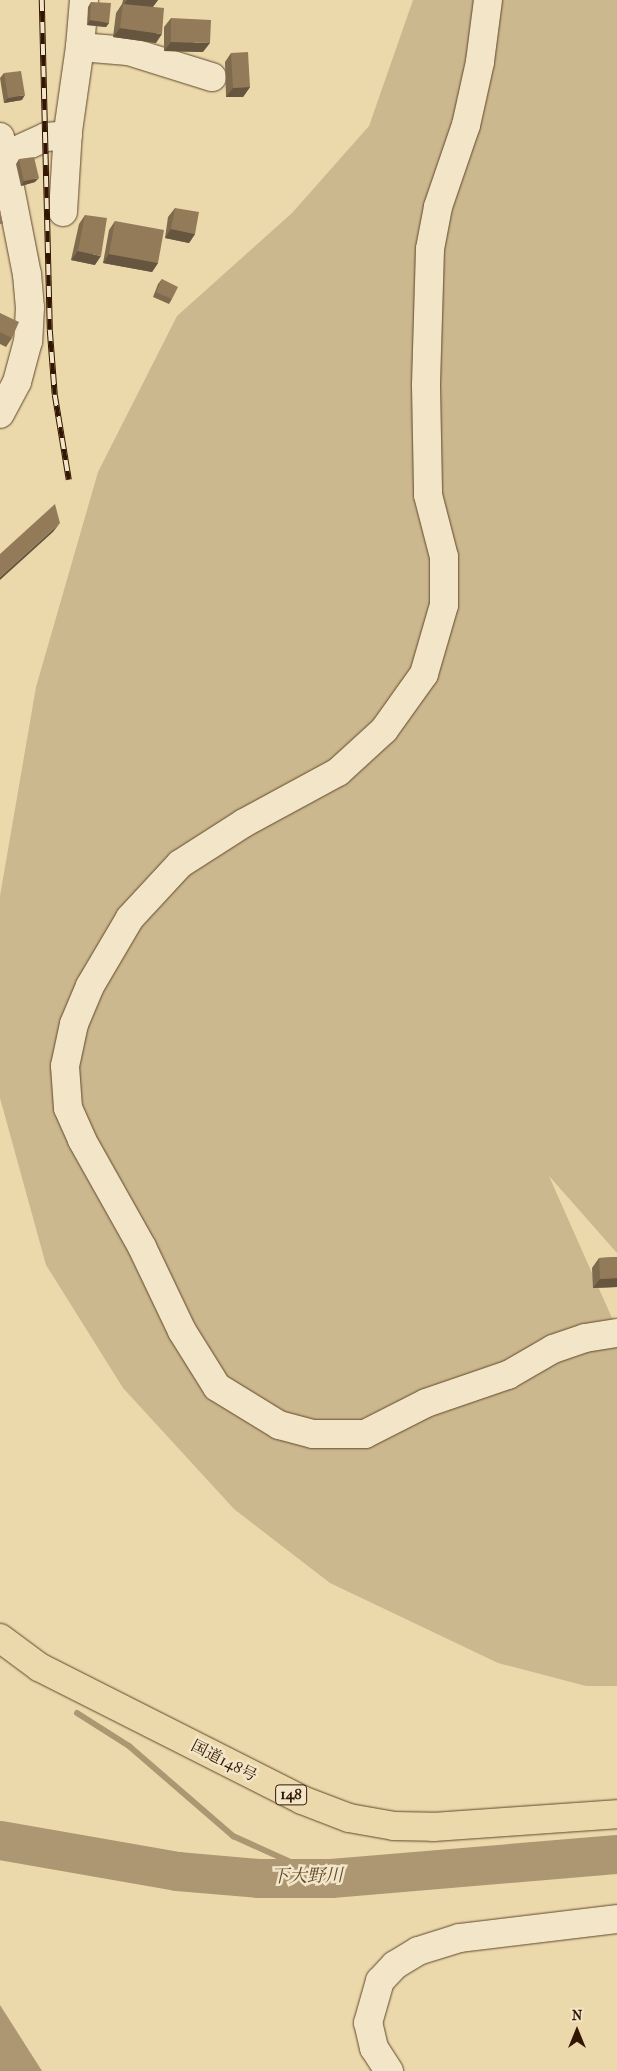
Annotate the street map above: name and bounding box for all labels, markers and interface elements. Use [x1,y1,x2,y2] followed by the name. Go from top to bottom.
[188,1736,260,1786] street label: 国道148号
[275,1782,307,1808] road number: 148
[271,1866,343,1888] water label: 下大野川
[552,2006,602,2056] north arrow
[572,2007,582,2024] text: N

